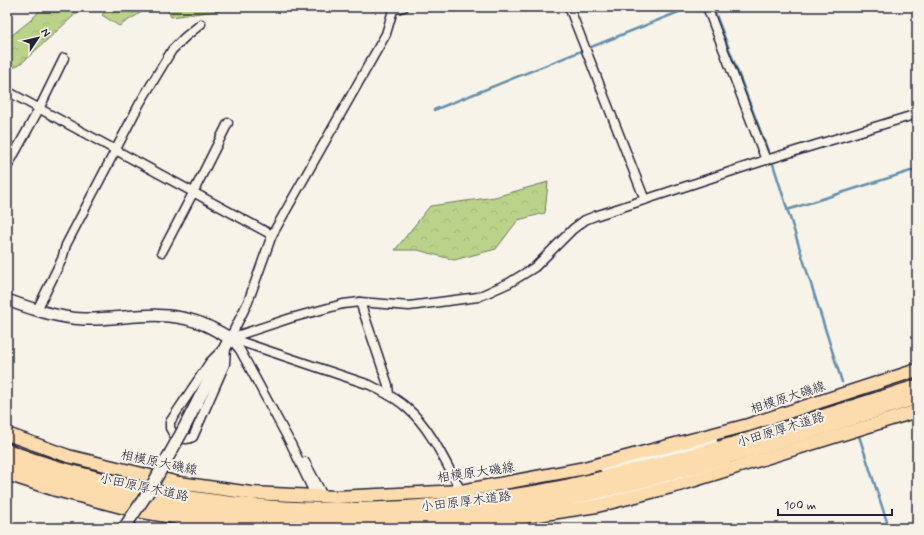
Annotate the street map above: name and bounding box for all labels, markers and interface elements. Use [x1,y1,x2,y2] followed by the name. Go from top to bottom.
[18,18,58,58] north arrow
[38,26,53,40] text: N
[748,378,829,418] street label: 相模原大磯線
[735,409,827,451] street label: 小田原厚木道路
[119,447,200,480] street label: 相模原大磯線
[436,459,517,487] street label: 相模原大磯線
[98,470,190,506] street label: 小田原厚木道路
[420,488,512,516] street label: 小田原厚木道路
[778,491,892,517] scale bar
[784,498,816,514] text: 100 m

